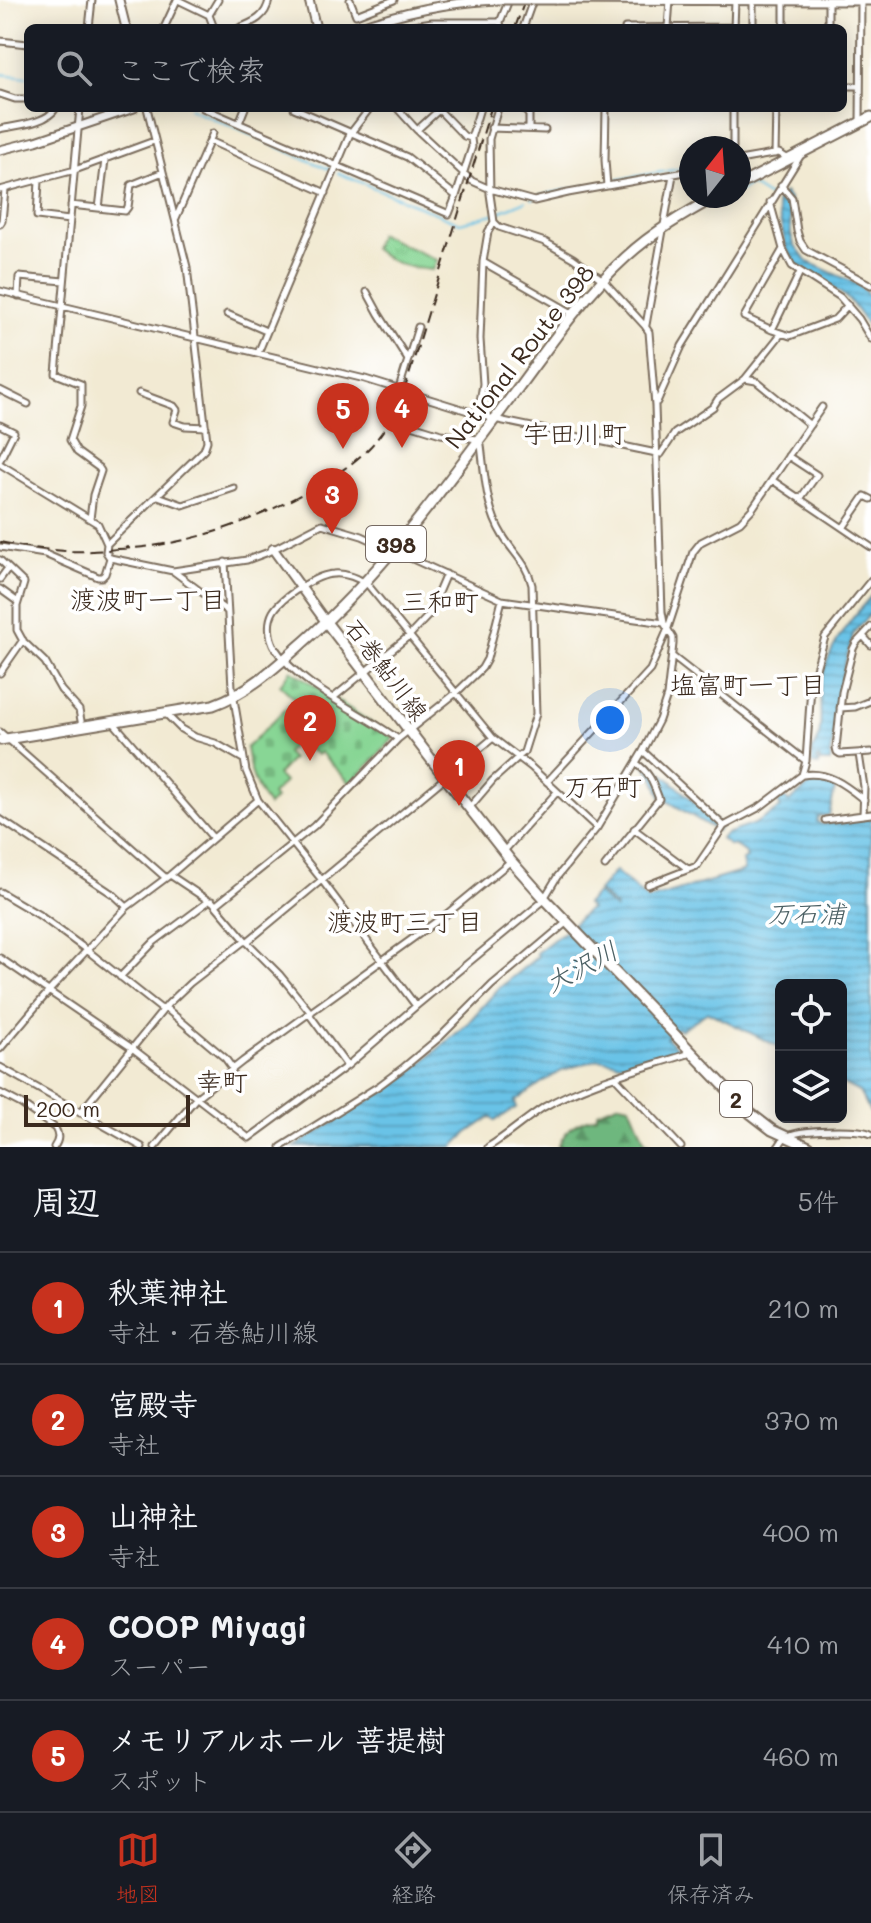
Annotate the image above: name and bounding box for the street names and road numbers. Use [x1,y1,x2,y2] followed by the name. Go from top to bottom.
[437,258,601,454] street label: National Route 398
[366,526,426,562] road number: 398
[339,612,435,726] street label: 石巻鮎川線
[720,1081,752,1117] road number: 2

